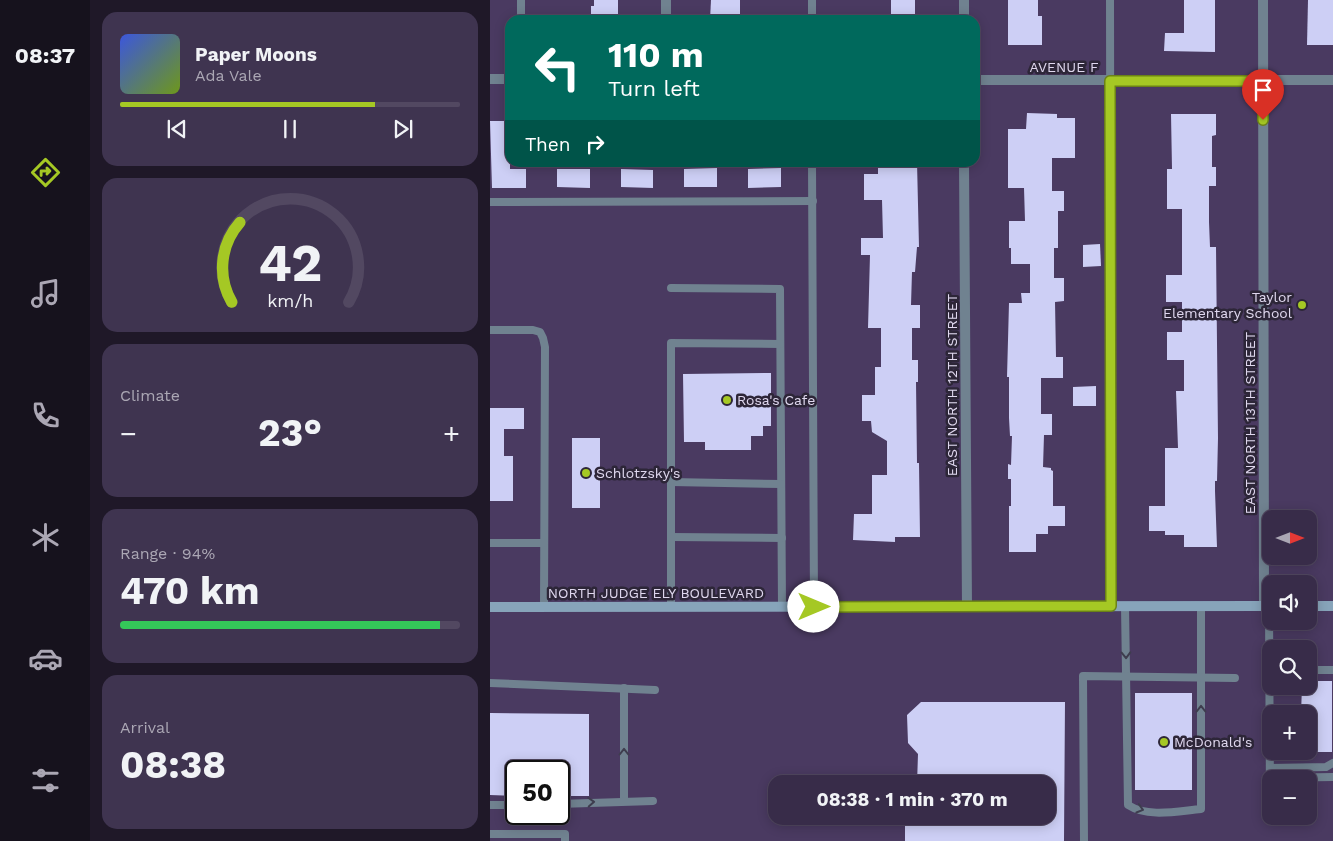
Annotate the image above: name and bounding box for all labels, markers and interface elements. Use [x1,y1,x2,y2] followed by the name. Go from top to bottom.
[608,34,704,76] text: 110 m
[525,35,590,100] icon: left
[15,43,75,68] text: 08:37
[195,43,317,66] text: Paper Moons
[1030,59,1098,75] street label: AVENUE F
[195,66,262,85] text: Ada Vale
[1242,69,1284,120] pin
[608,76,700,101] text: Turn left
[1249,76,1277,104] icon: arrive
[163,115,191,143] icon: previous
[276,115,304,143] icon: pause
[389,115,417,143] icon: next
[581,130,609,158] icon: right
[525,133,571,156] text: Then
[28,155,63,190] icon: directions
[258,233,322,294] text: 42
[28,276,63,311] icon: music
[1163,289,1293,321] place label: Taylor Elementary School
[267,290,313,311] text: km/h
[944,293,960,476] street label: EAST NORTH 12TH STREET
[1296,299,1308,311] marker: Taylor Elementary School
[1242,331,1258,514] street label: EAST NORTH 13TH STREET
[120,386,180,405] text: Climate
[737,392,815,408] place label: Rosa's Cafe
[721,394,733,406] marker: Rosa's Cafe
[28,398,63,433] icon: phone
[258,411,322,455] text: 23°
[120,417,137,450] text: −
[443,417,460,450] text: +
[596,465,680,481] place label: Schlotzsky's
[580,467,592,479] marker: Schlotzsky's
[1262,510,1318,565] north arrow
[1262,510,1317,825] map controls
[28,520,63,555] icon: climate
[120,544,215,563] text: Range · 94%
[120,569,260,613] text: 470 km
[1262,575,1317,630] button: sound
[787,580,839,632] position arrow
[548,585,764,601] street label: NORTH JUDGE ELY BOULEVARD
[1262,640,1317,695] button: search
[28,641,63,676] icon: car
[1121,652,1131,659] one-way arrow
[1196,704,1206,712] one-way arrow
[1262,705,1317,760] button: +
[120,718,170,737] text: Arrival
[1174,734,1252,750] place label: McDonald's
[1158,736,1170,748] marker: McDonald's
[120,743,226,787] text: 08:38
[619,748,629,756] one-way arrow
[505,760,570,825] speed limit sign: 50
[28,763,63,798] icon: filters
[1262,770,1317,825] button: −
[816,788,1008,811] text: 08:38 · 1 min · 370 m
[587,797,595,808] one-way arrow
[1135,804,1143,814] one-way arrow

